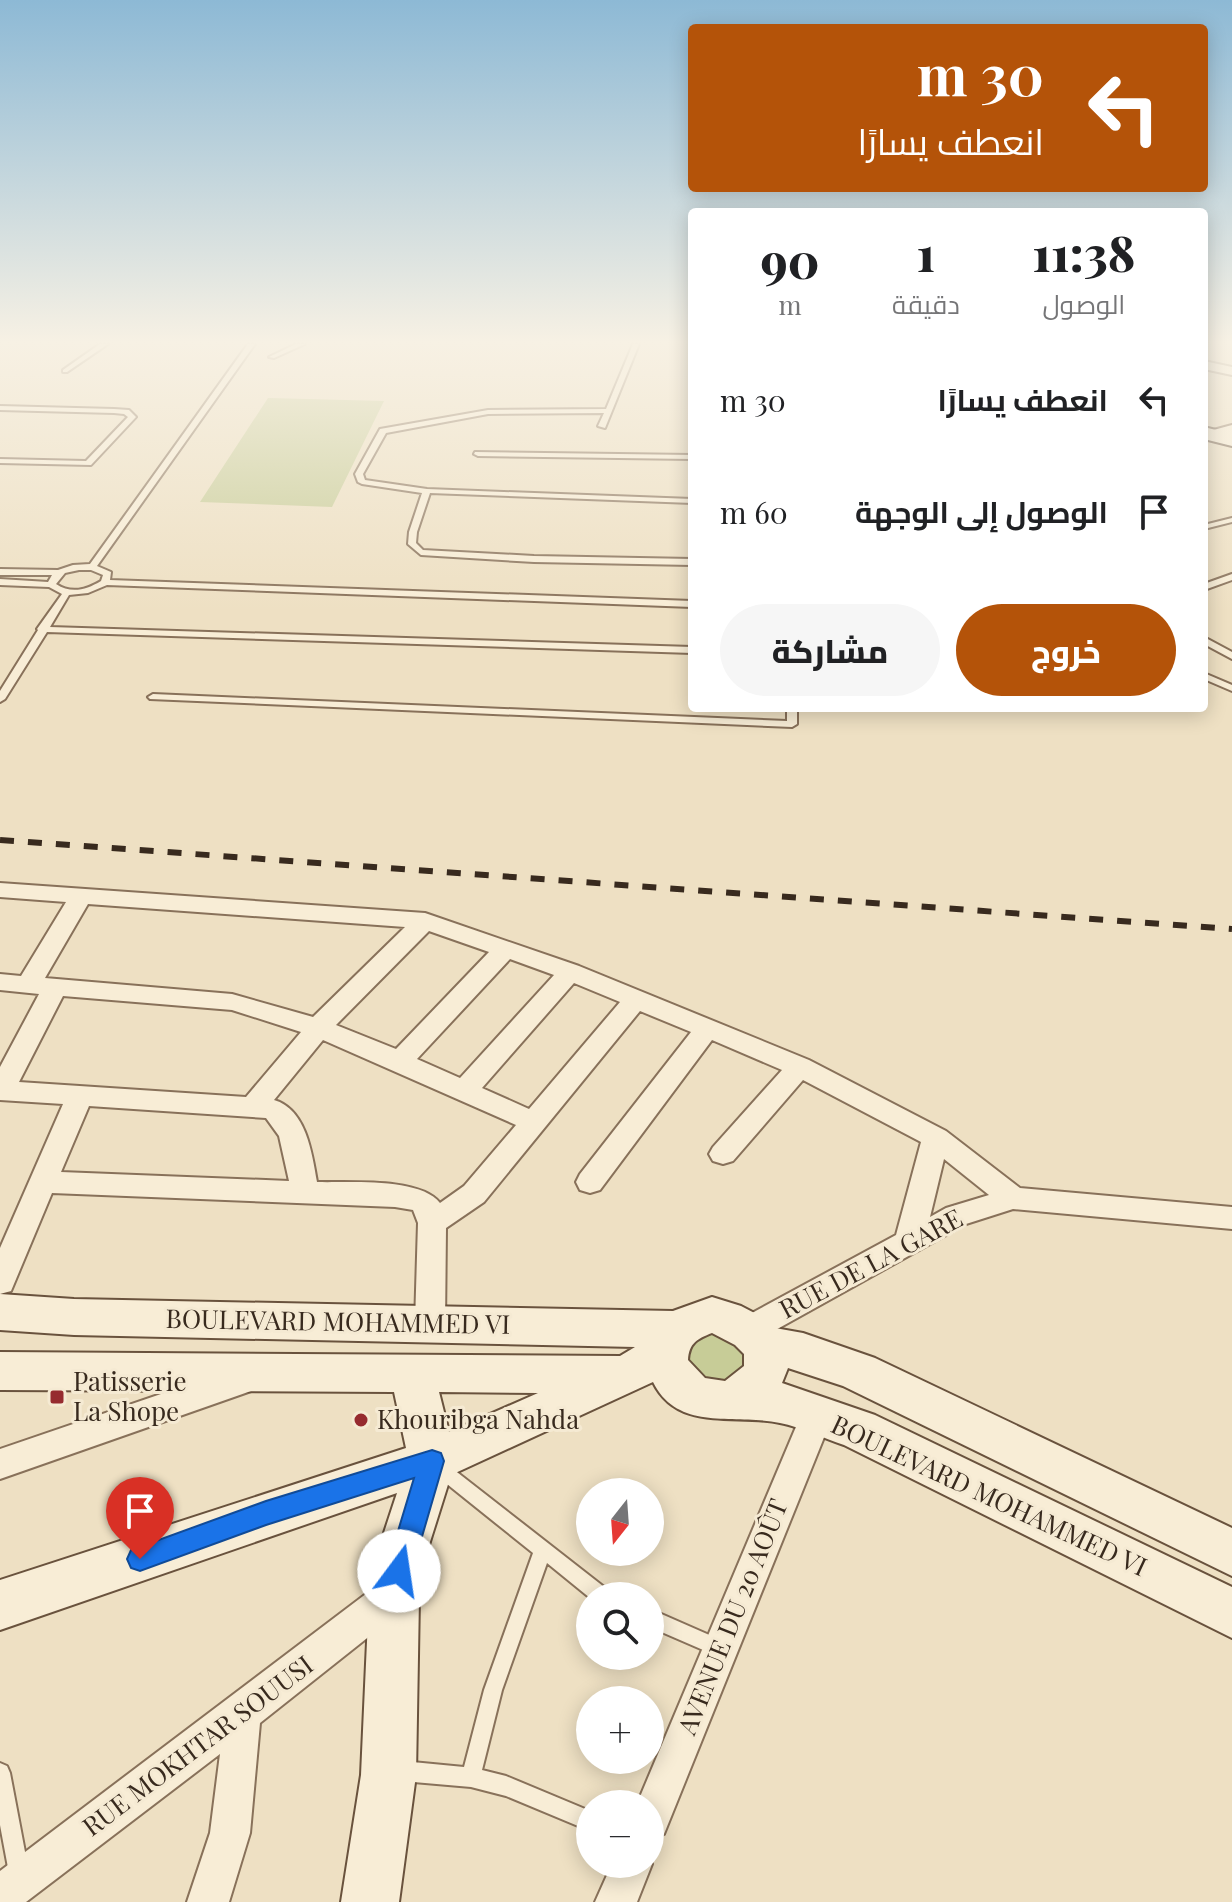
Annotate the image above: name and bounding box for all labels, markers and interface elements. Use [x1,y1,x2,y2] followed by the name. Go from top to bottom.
[917,36,1044,111] text: 30 m
[1072,56,1176,160] icon: left
[858,116,1044,164] text: انعطف يسارًا
[917,220,935,284] text: 1
[1032,220,1135,284] text: 11:38
[761,227,820,291] text: 90
[892,286,960,321] text: دقيقة
[1042,286,1125,321] text: الوصول
[779,287,802,322] text: m
[1132,378,1176,422] icon: left
[937,379,1108,419] text: انعطف يسارًا
[720,380,786,420] text: 30 m
[1132,490,1176,534] icon: arrive
[855,491,1108,531] text: الوصول إلى الوجهة
[720,492,788,532] text: 60 m
[720,604,940,696] button: مشاركة
[956,604,1176,696] button: خروج
[773,1200,968,1326] street label: RUE DE LA GARE
[165,1300,511,1341] street label: BOULEVARD MOHAMMED VI
[73,1363,187,1428] place label: Patisserie La Shope
[48,1388,66,1406] marker: Patisserie La Shope
[377,1401,579,1436] place label: Khouribga Nahda
[826,1406,1153,1583] street label: BOULEVARD MOHAMMED VI
[352,1411,370,1429] marker: Khouribga Nahda
[106,1477,174,1559] pin
[576,1478,664,1566] north arrow
[576,1478,664,1878] map controls
[118,1489,162,1533] icon: arrive
[668,1493,795,1740] street label: AVENUE DU 20 AOÛT
[357,1529,441,1613] position arrow
[576,1582,664,1670] button: search
[75,1647,320,1843] street label: RUE MOKHTAR SOUUSI
[576,1686,664,1774] button: +
[576,1790,664,1878] button: −

